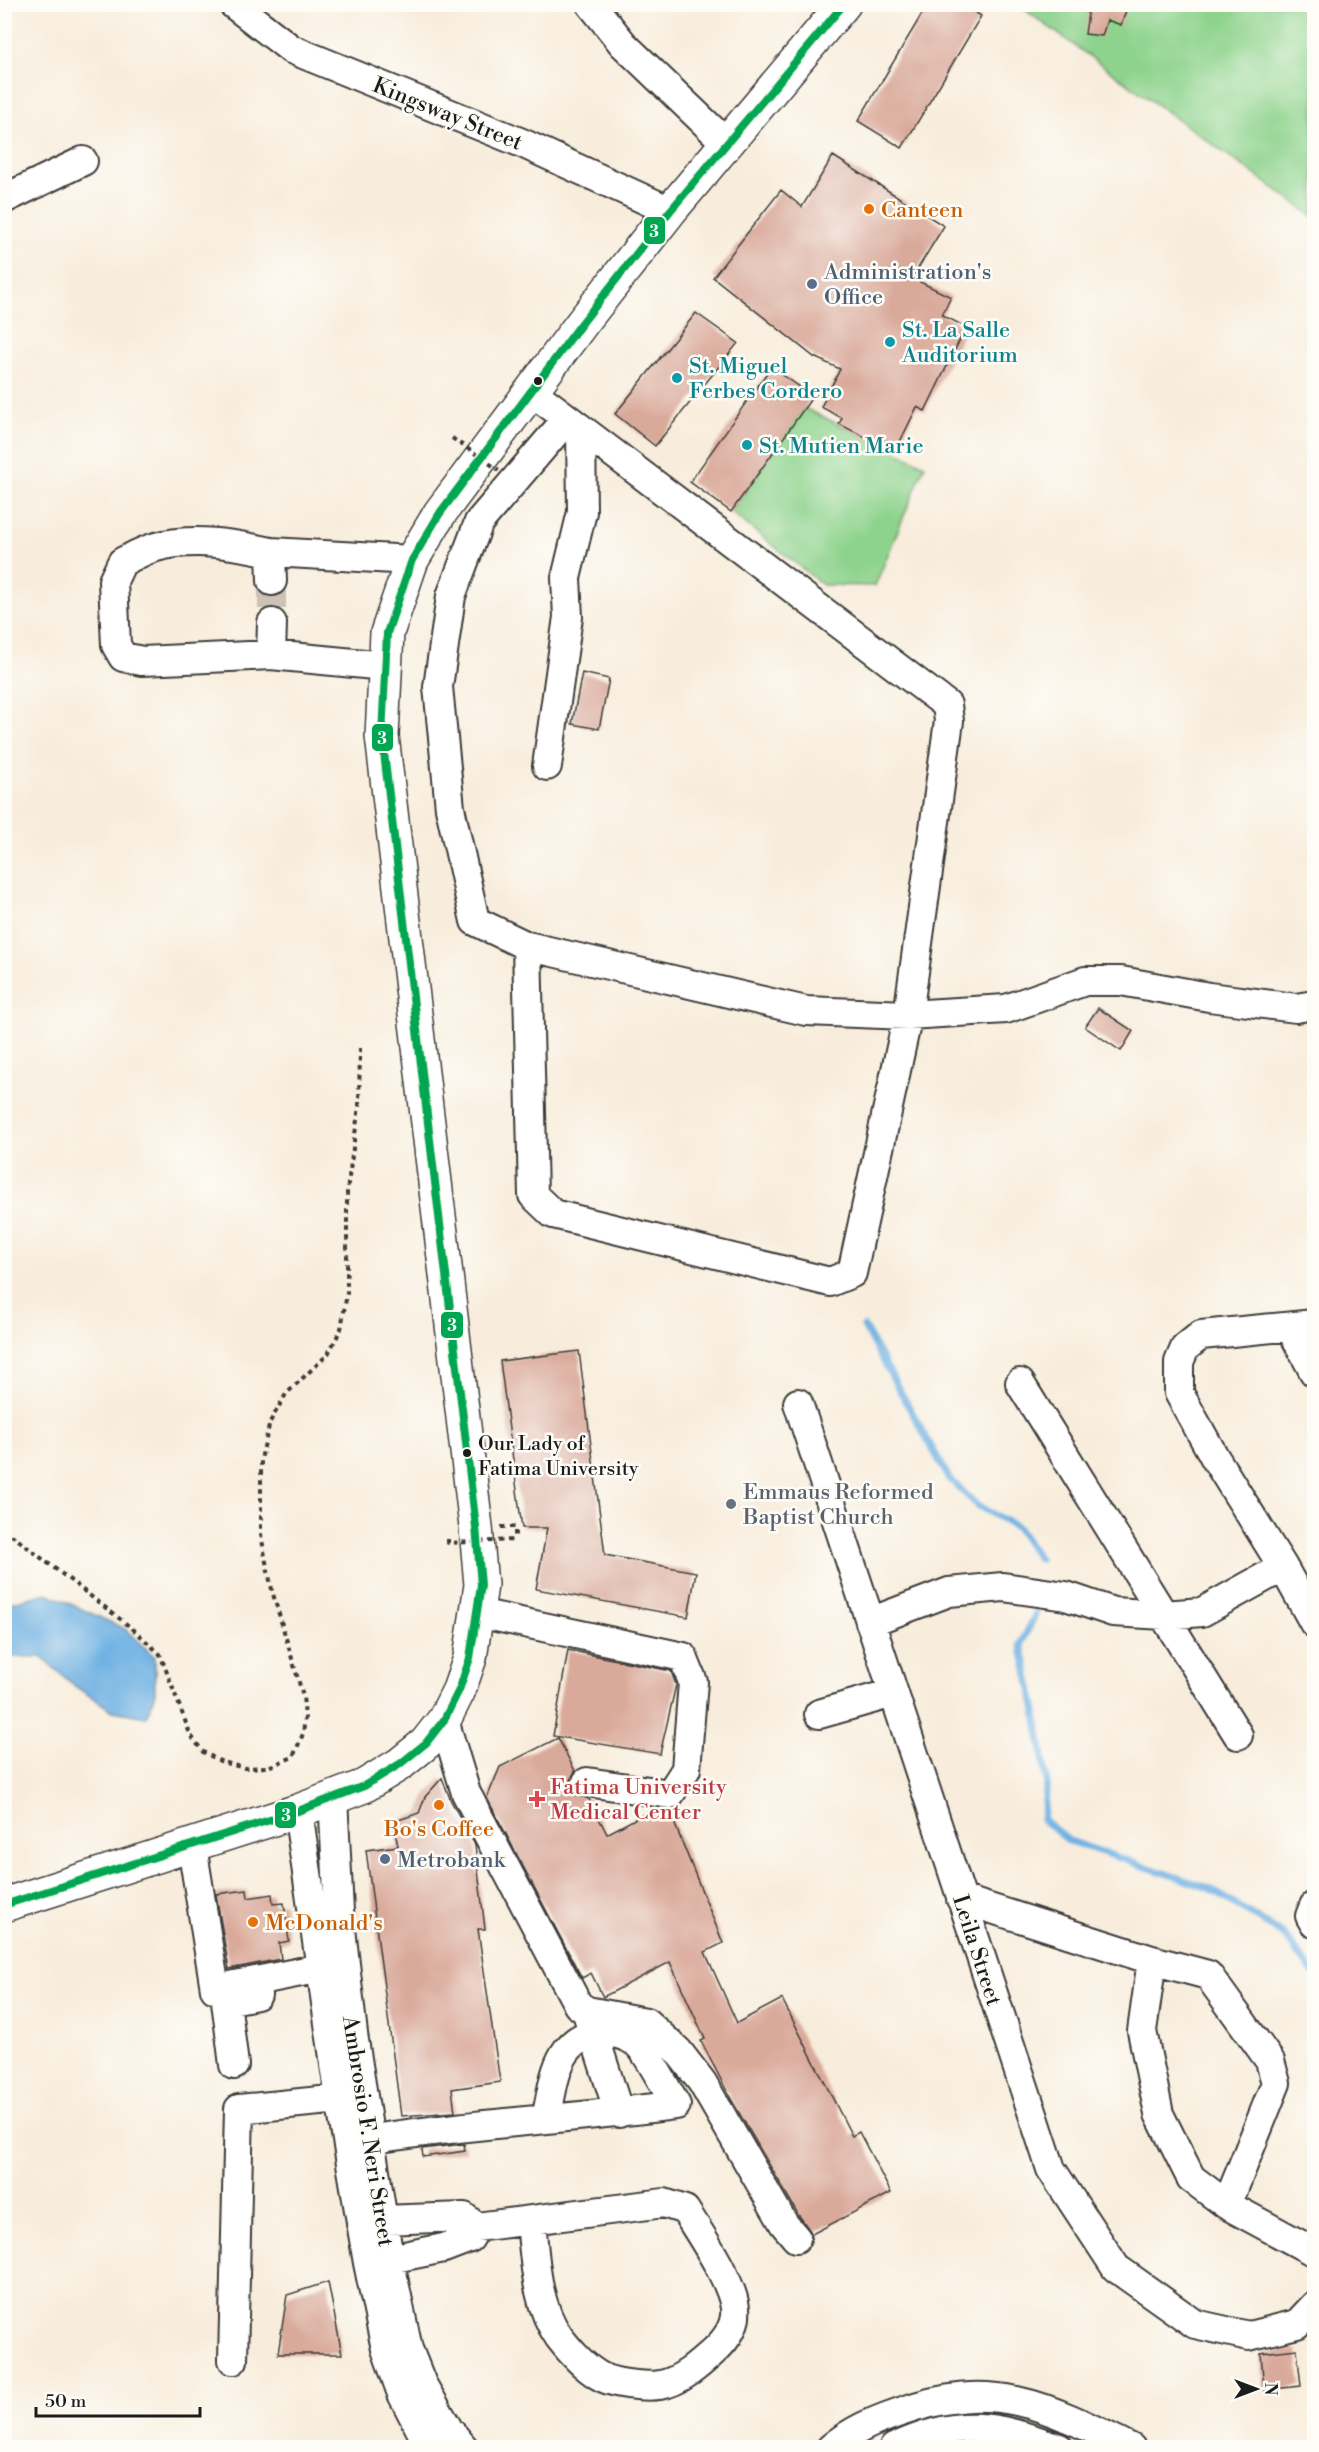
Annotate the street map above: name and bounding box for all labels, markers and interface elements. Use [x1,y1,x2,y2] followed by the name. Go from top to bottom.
[369,72,526,157] street label: Kingsway Street
[881,197,963,224] place label: Canteen
[862,202,876,216] marker: Canteen
[643,216,666,245] line badge: 3
[649,222,659,242] text: 3
[823,259,991,311] place label: Administration's Office
[805,277,819,291] marker: Administration's Office
[901,317,1018,369] place label: St. La Salle Auditorium
[883,335,897,349] marker: St. La Salle Auditorium
[689,353,842,405] place label: St. Miguel Ferbes Cordero
[670,371,684,385] marker: St. Miguel Ferbes Cordero
[532,375,544,387] unlabelled marker
[759,433,924,460] place label: St. Mutien Marie
[740,438,754,452] marker: St. Mutien Marie
[371,723,394,752] line badge: 3
[377,729,387,749] text: 3
[440,1311,464,1339] line badge: 3
[447,1316,457,1336] text: 3
[478,1432,639,1482] place label: Our Lady of Fatima University
[461,1447,473,1459] marker: Our Lady of Fatima University
[742,1479,934,1531] place label: Emmaus Reformed Baptist Church
[724,1497,738,1511] marker: Emmaus Reformed Baptist Church
[550,1774,727,1826] place label: Fatima University Medical Center
[528,1790,546,1808] marker: Fatima University Medical Center
[432,1798,446,1812] marker: Bo's Coffee
[274,1801,297,1829] line badge: 3
[281,1806,291,1826] text: 3
[383,1816,494,1843] place label: Bo's Coffee
[397,1847,507,1874] place label: Metrobank
[378,1852,392,1866] marker: Metrobank
[946,1892,1007,2009] street label: Leila Street
[265,1910,383,1937] place label: McDonald's
[246,1915,260,1929] marker: McDonald's
[336,2013,399,2249] street label: Ambrosio F. Neri Street
[1226,2359,1286,2419] north arrow
[36,2380,200,2418] scale bar
[1260,2383,1280,2396] text: N
[45,2390,87,2413] text: 50 m

